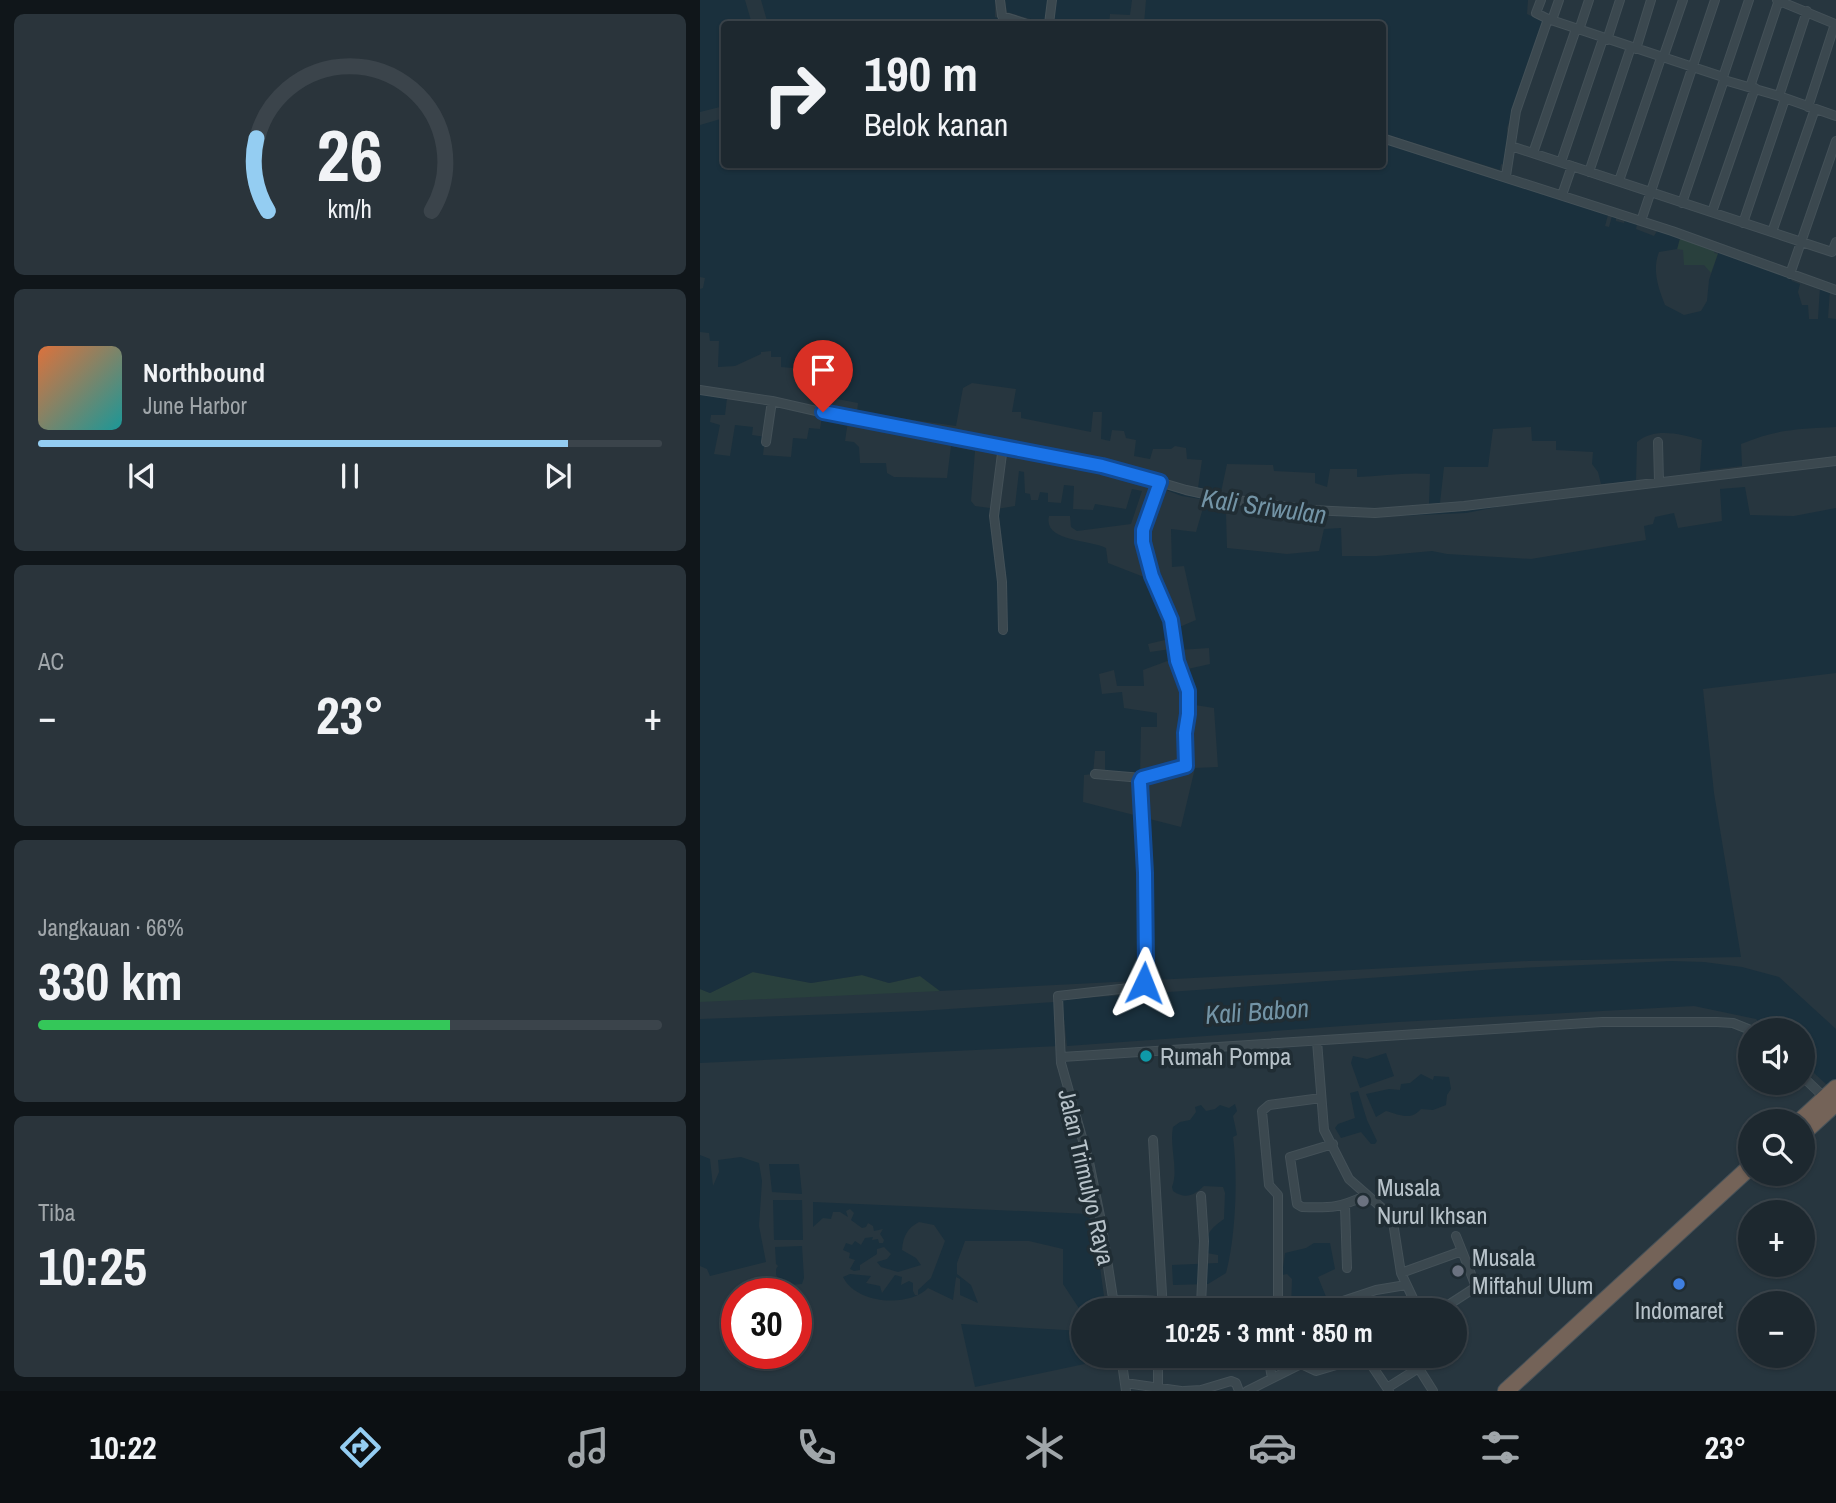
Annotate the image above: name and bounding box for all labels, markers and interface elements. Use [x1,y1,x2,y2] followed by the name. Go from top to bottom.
[864,40,978,106] text: 190 m
[749,49,840,140] icon: right
[864,103,1008,146] text: Belok kanan
[317,106,383,204] text: 26
[328,192,372,226] text: km/h
[793,340,853,412] pin
[804,351,842,389] icon: arrive
[143,355,265,390] text: Northbound
[143,390,247,421] text: June Harbor
[123,457,161,495] icon: previous
[331,457,369,495] icon: pause
[539,457,577,495] icon: next
[1199,480,1329,532] water label: Kali Sriwulan
[38,646,64,677] text: AC
[316,680,384,750] text: 23°
[38,691,56,742] text: −
[644,691,662,742] text: +
[38,912,184,943] text: Jangkauan · 66%
[38,946,183,1016] text: 330 km
[1107,946,1181,1020] position arrow
[1204,990,1310,1032] water label: Kali Babon
[1738,1018,1815,1368] map controls
[1738,1018,1815,1095] button: sound
[1160,1040,1291,1072] place label: Rumah Pompa
[1138,1048,1154,1064] marker: Rumah Pompa
[1051,1086,1123,1268] street label: Jalan Trimulyo Raya
[1738,1109,1815,1186] button: search
[1377,1171,1487,1231] place label: Musala Nurul Ikhsan
[1355,1193,1371,1209] marker: Musala Nurul Ikhsan
[38,1197,75,1228] text: Tiba
[1738,1200,1815,1277] button: +
[38,1231,147,1301] text: 10:25
[1472,1241,1593,1301] place label: Musala Miftahul Ulum
[1450,1263,1466,1279] marker: Musala Miftahul Ulum
[1671,1276,1687,1292] marker: Indomaret
[721,1278,812,1369] speed limit sign: 30
[1738,1291,1815,1368] button: −
[1635,1294,1724,1326] place label: Indomaret
[1165,1315,1373,1350] text: 10:25 · 3 mnt · 850 m
[336,1423,385,1472] icon: directions
[564,1423,613,1472] icon: music
[792,1423,841,1472] icon: phone
[1020,1423,1069,1472] icon: climate
[1248,1423,1297,1472] icon: car
[1476,1423,1525,1472] icon: filters
[90,1426,157,1469] text: 10:22
[1704,1426,1746,1469] text: 23°

